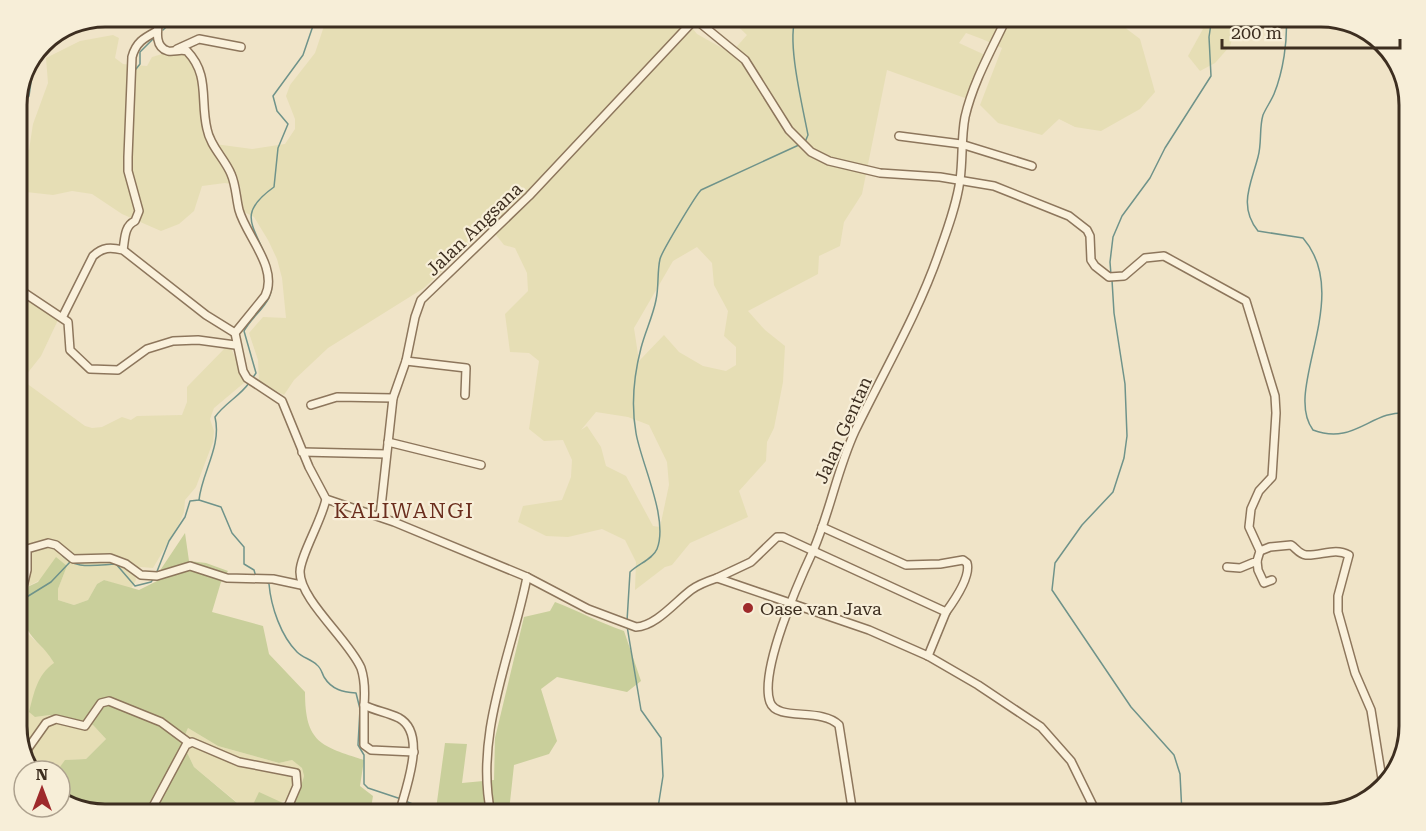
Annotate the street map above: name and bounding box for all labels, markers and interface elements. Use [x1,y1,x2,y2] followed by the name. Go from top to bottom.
[1222,12,1400,50] scale bar
[1231,22,1282,43] text: 200 m
[422,178,526,280] street label: Jalan Angsana
[810,373,876,487] street label: Jalan Gentan
[334,499,474,523] district label: KALIWANGI
[760,598,882,619] place label: Oase van Java
[741,601,755,615] marker: Oase van Java
[12,759,72,819] north arrow
[36,765,48,784] text: N

